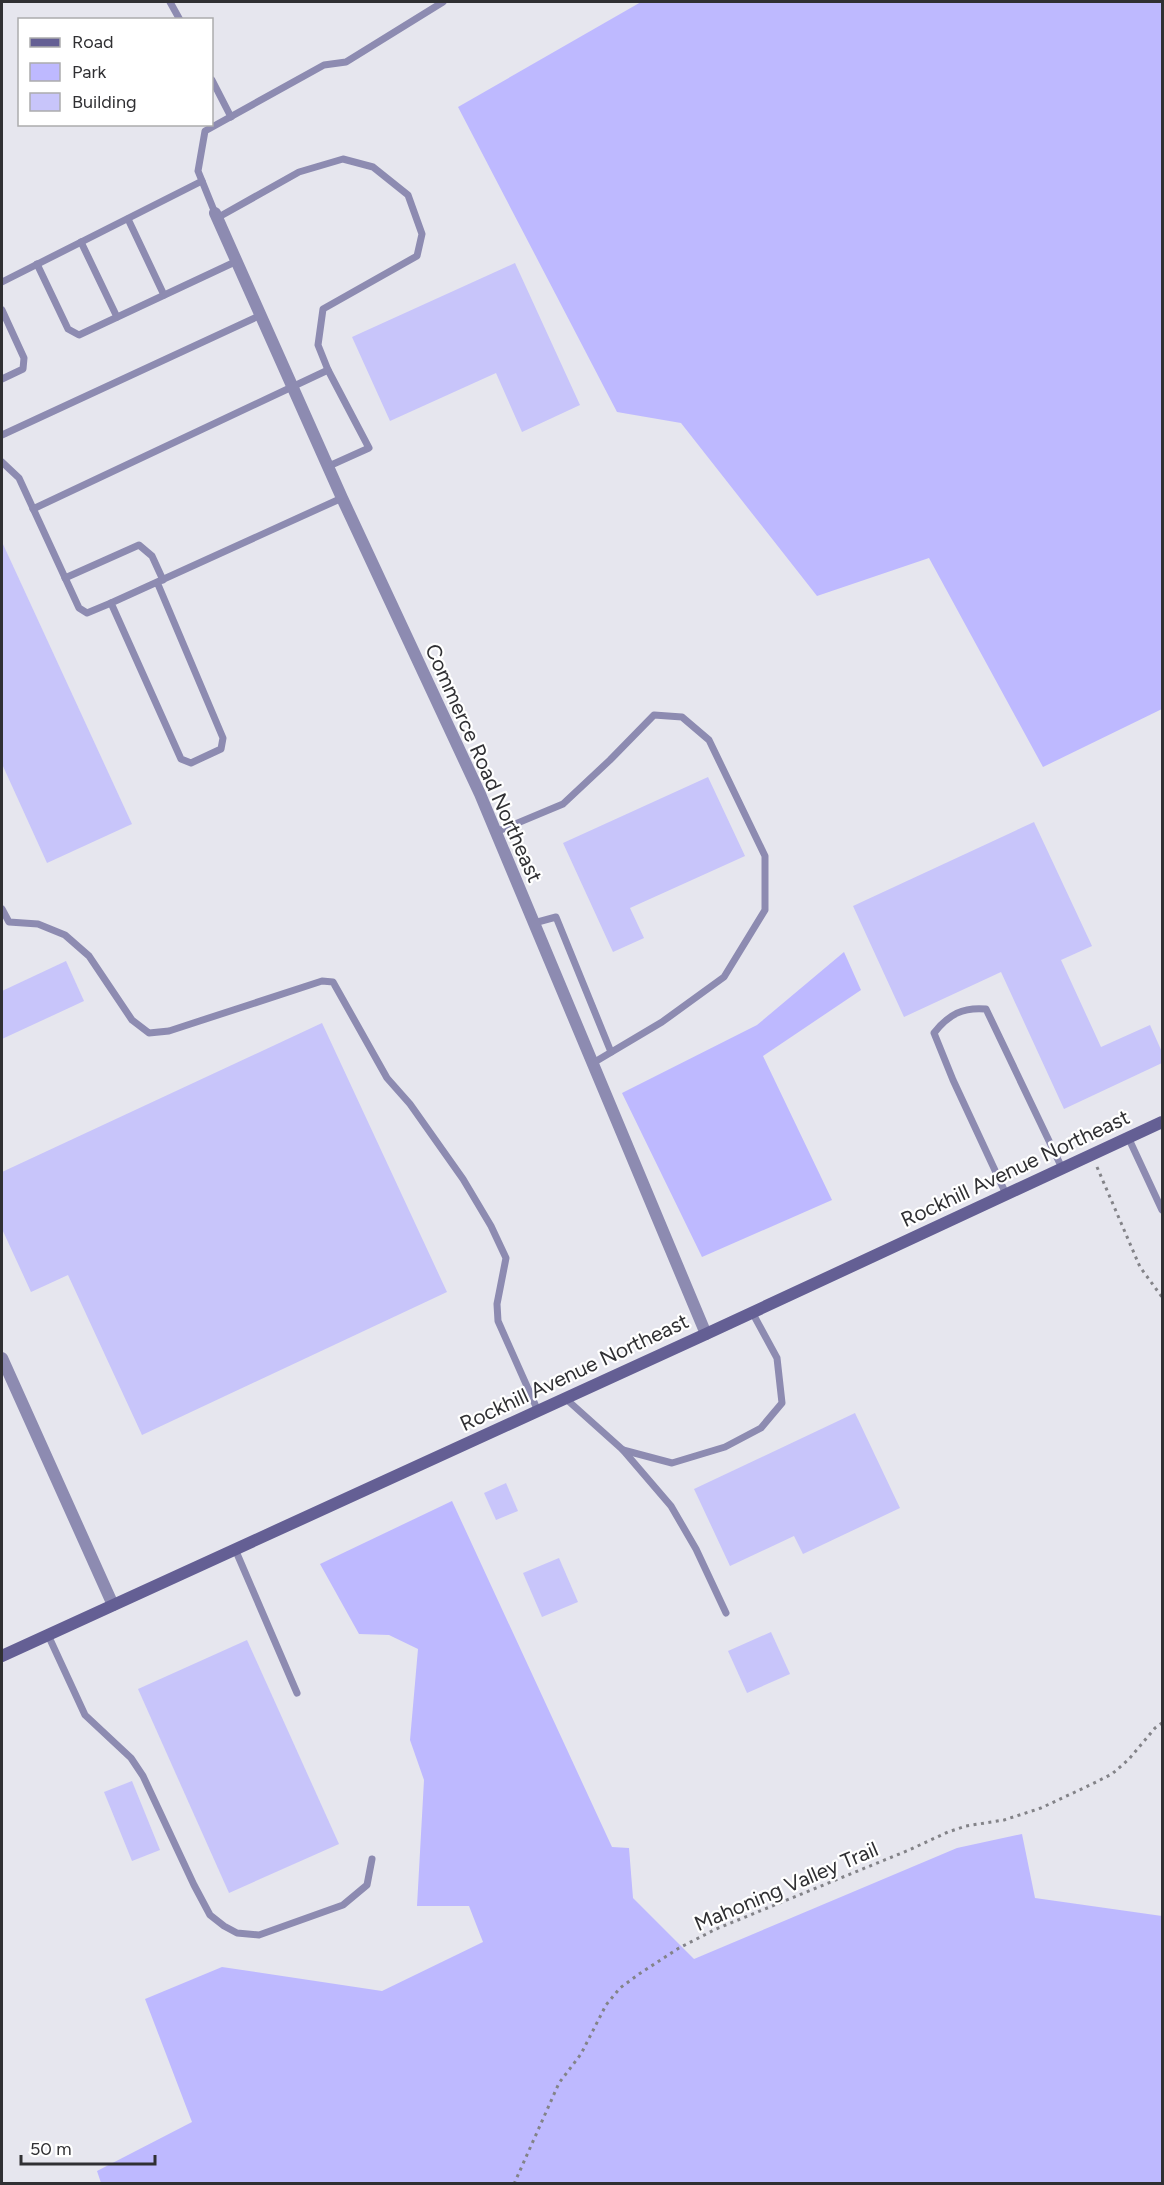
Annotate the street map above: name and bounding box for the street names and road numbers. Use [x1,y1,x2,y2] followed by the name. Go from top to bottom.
[420,640,548,886] street label: Commerce Road Northeast
[897,1104,1133,1232] street label: Rockhill Avenue Northeast
[456,1308,692,1436] street label: Rockhill Avenue Northeast
[690,1836,882,1936] street label: Mahoning Valley Trail

